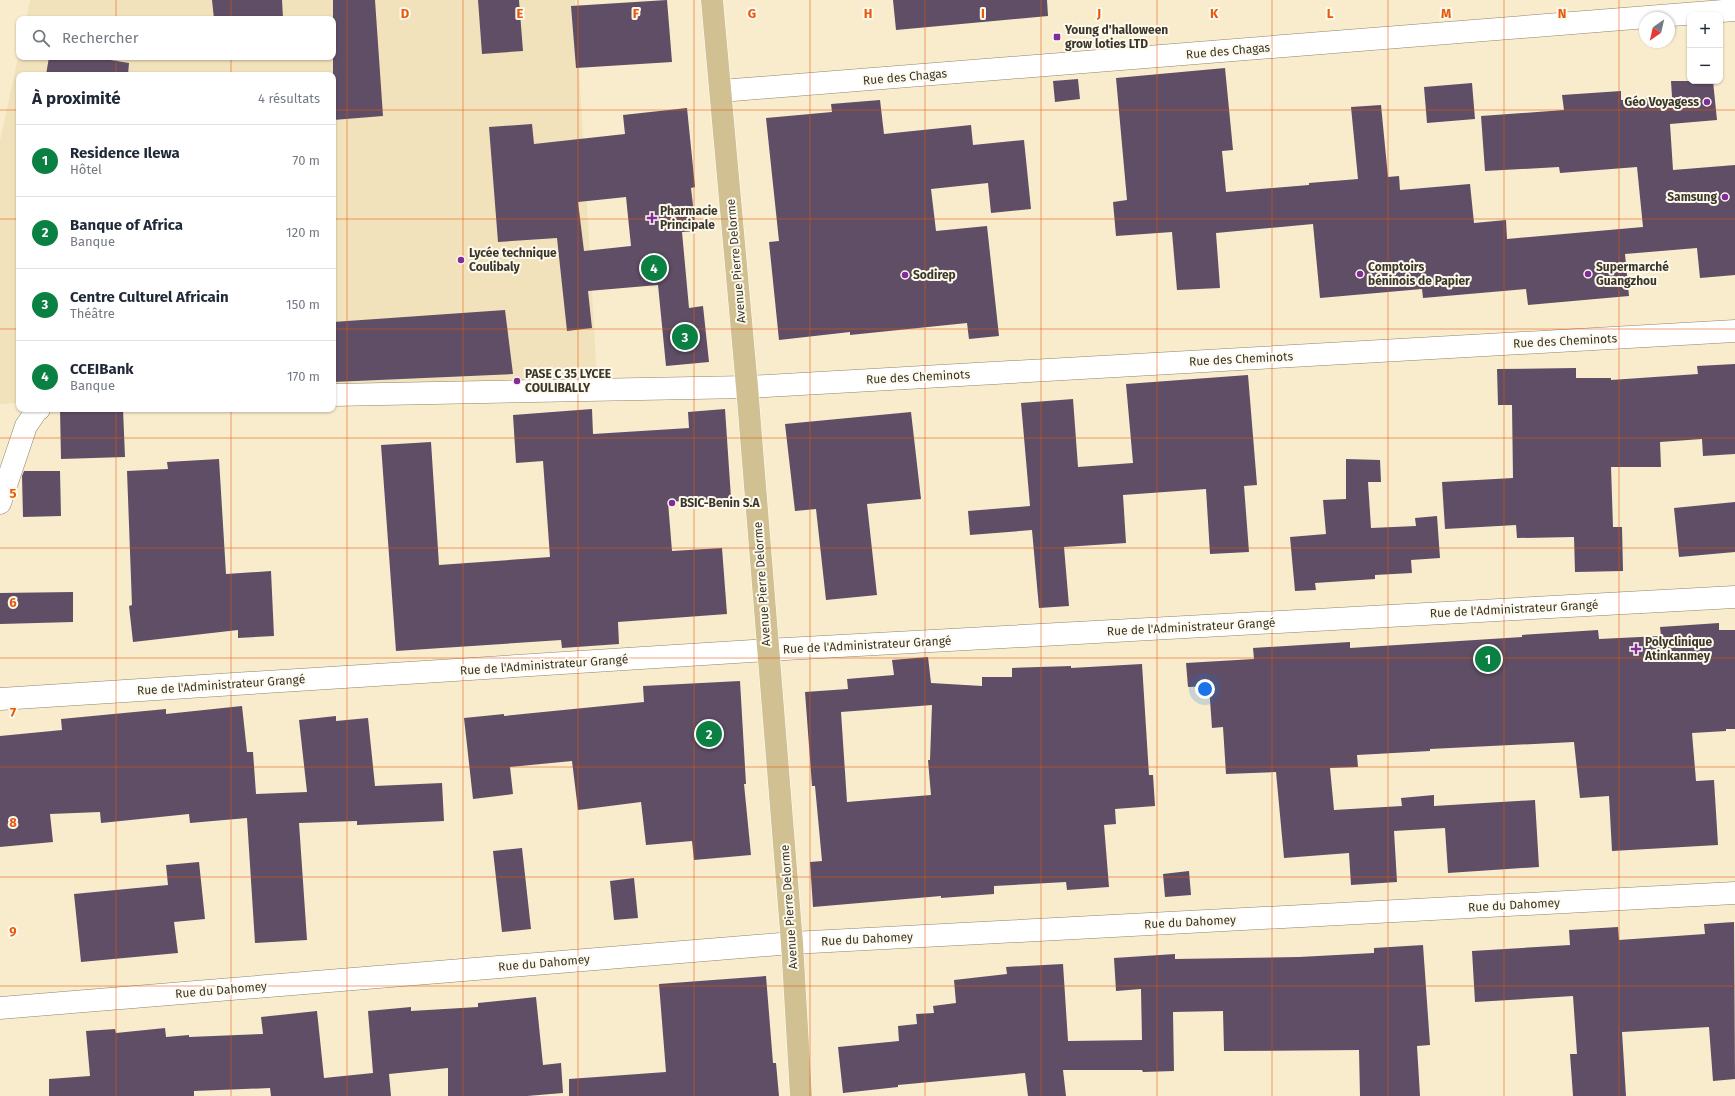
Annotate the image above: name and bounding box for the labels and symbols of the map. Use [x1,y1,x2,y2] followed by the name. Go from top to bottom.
[401,6,410,21] text: D
[517,6,524,21] text: E
[633,6,640,21] text: F
[748,6,756,21] text: G
[864,6,872,21] text: H
[981,6,985,21] text: I
[1096,6,1101,21] text: J
[1210,6,1219,21] text: K
[1327,6,1334,21] text: L
[1441,6,1451,21] text: M
[1558,6,1566,21] text: N
[1639,12,1675,48] north arrow
[1064,23,1168,51] place label: Young d'halloween grow loties LTD
[1052,32,1062,42] marker: Young d'halloween grow loties LTD
[1185,40,1271,62] street label: Rue des Chagas
[862,66,948,88] street label: Rue des Chagas
[1624,95,1699,109] place label: Géo Voyagess
[1702,97,1712,107] marker: Géo Voyagess
[1667,190,1717,204] place label: Samsung
[1720,192,1730,202] marker: Samsung
[724,198,748,324] street label: Avenue Pierre Delorme
[660,204,718,232] place label: Pharmacie Principale
[647,213,657,223] marker: Pharmacie Principale
[469,246,557,274] place label: Lycée technique Coulibaly
[641,253,667,283] pin: 4
[456,255,466,265] marker: Lycée technique Coulibaly
[1368,260,1470,288] place label: Comptoirs béninois de Papier
[1596,260,1669,288] place label: Supermarché Guangzhou
[913,268,956,282] place label: Sodirep
[1355,269,1365,279] marker: Comptoirs béninois de Papier
[1583,269,1593,279] marker: Supermarché Guangzhou
[900,270,910,280] marker: Sodirep
[672,322,698,352] pin: 3
[1513,331,1618,351] street label: Rue des Cheminots
[1189,349,1294,369] street label: Rue des Cheminots
[525,367,611,395] place label: PASE C 35 LYCEE COULIBALLY
[866,367,971,387] street label: Rue des Cheminots
[512,376,522,386] marker: PASE C 35 LYCEE COULIBALLY
[10,486,17,501] text: 5
[680,496,761,510] place label: BSIC-Benin S.A
[667,498,677,508] marker: BSIC-Benin S.A
[751,521,773,647] street label: Avenue Pierre Delorme
[9,595,17,610] text: 6
[1429,598,1599,620] street label: Rue de l'Administrateur Grangé
[1106,616,1276,638] street label: Rue de l'Administrateur Grangé
[782,634,952,656] street label: Rue de l'Administrateur Grangé
[1644,635,1712,663] place label: Polyclinique Atinkanmey
[1630,643,1642,655] marker: Polyclinique Atinkanmey
[1475,644,1501,674] pin: 1
[459,652,629,678] street label: Rue de l'Administrateur Grangé
[136,672,306,698] street label: Rue de l'Administrateur Grangé
[1195,679,1215,699] your location
[10,705,16,720] text: 7
[696,719,722,749] pin: 2
[9,815,17,830] text: 8
[778,844,800,970] street label: Avenue Pierre Delorme
[1468,896,1560,914] street label: Rue du Dahomey
[1144,913,1236,931] street label: Rue du Dahomey
[9,924,17,939] text: 9
[821,930,913,948] street label: Rue du Dahomey
[497,952,591,974] street label: Rue du Dahomey
[174,979,268,1001] street label: Rue du Dahomey

